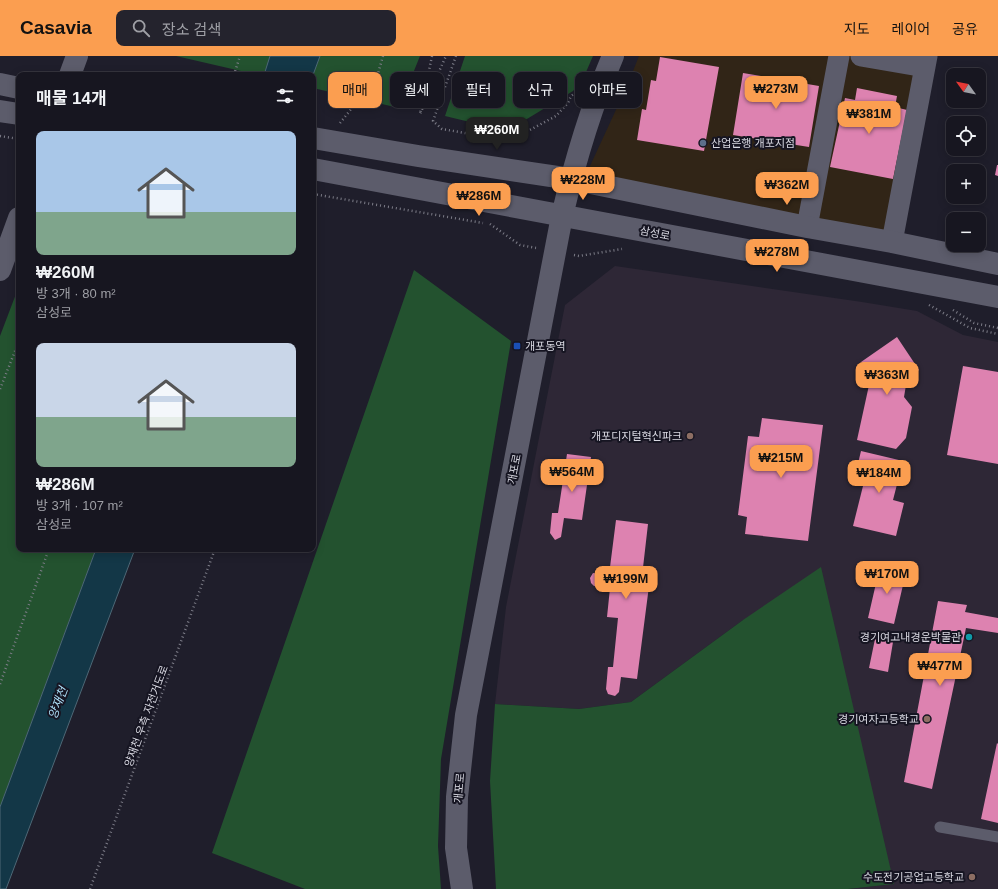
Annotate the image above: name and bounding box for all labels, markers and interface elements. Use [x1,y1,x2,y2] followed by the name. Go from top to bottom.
[116,10,396,46] search box
[20,17,92,38] text: Casavia
[130,17,152,39] icon: search
[162,21,221,38] text: 장소 검색
[844,21,870,37] text: 지도
[892,21,930,37] text: 레이어
[952,21,978,37] text: 공유
[946,68,986,108] north arrow
[946,68,986,252] map controls
[328,72,382,108] chip: 매매
[390,72,444,108] chip: 월세
[452,72,505,108] chip: 필터
[513,72,567,108] chip: 신규
[575,72,642,108] chip: 아파트
[748,76,804,110] pin: ₩273M
[754,81,798,96] text: ₩273M
[274,85,296,107] icon: filters
[36,89,107,108] text: 매물 14개
[841,101,897,135] pin: ₩381M
[847,106,891,121] text: ₩381M
[946,116,986,156] button: locate
[469,117,525,151] pin: ₩260M
[475,122,519,137] text: ₩260M
[711,137,795,149] place label: 산업은행 개포지점
[698,138,708,148] marker: 산업은행 개포지점
[130,157,202,229] icon: home
[946,164,986,204] button: +
[555,167,611,201] pin: ₩228M
[561,172,605,187] text: ₩228M
[759,172,815,206] pin: ₩362M
[765,177,809,192] text: ₩362M
[451,183,507,217] pin: ₩286M
[457,188,501,203] text: ₩286M
[946,212,986,252] button: −
[639,224,671,242] street label: 삼성로
[749,239,805,273] pin: ₩278M
[755,244,799,259] text: ₩278M
[36,263,95,282] text: ₩260M
[36,286,116,301] text: 방 3개 · 80 m²
[36,305,72,320] text: 삼성로
[525,340,565,352] place label: 개포동역
[512,341,522,351] marker: 개포동역
[859,362,915,396] pin: ₩363M
[865,367,909,382] text: ₩363M
[130,369,202,441] icon: home
[591,430,682,442] place label: 개포디지털혁신파크
[685,431,695,441] marker: 개포디지털혁신파크
[753,445,809,479] pin: ₩215M
[759,450,803,465] text: ₩215M
[505,453,523,485] street label: 개포로
[544,459,600,493] pin: ₩564M
[851,460,907,494] pin: ₩184M
[550,464,594,479] text: ₩564M
[857,465,901,480] text: ₩184M
[36,475,95,494] text: ₩286M
[36,498,123,513] text: 방 3개 · 107 m²
[36,517,72,532] text: 삼성로
[859,561,915,595] pin: ₩170M
[598,566,654,600] pin: ₩199M
[865,566,909,581] text: ₩170M
[604,571,648,586] text: ₩199M
[860,631,961,643] place label: 경기여고내경운박물관
[964,632,974,642] marker: 경기여고내경운박물관
[912,653,968,687] pin: ₩477M
[918,658,962,673] text: ₩477M
[122,664,170,768] street label: 양재천 우측 자전거도로
[46,683,71,721] water label: 양재천
[838,713,919,725] place label: 경기여자고등학교
[922,714,932,724] marker: 경기여자고등학교
[452,772,466,804] street label: 개포로
[863,871,964,883] place label: 수도전기공업고등학교
[967,872,977,882] marker: 수도전기공업고등학교

